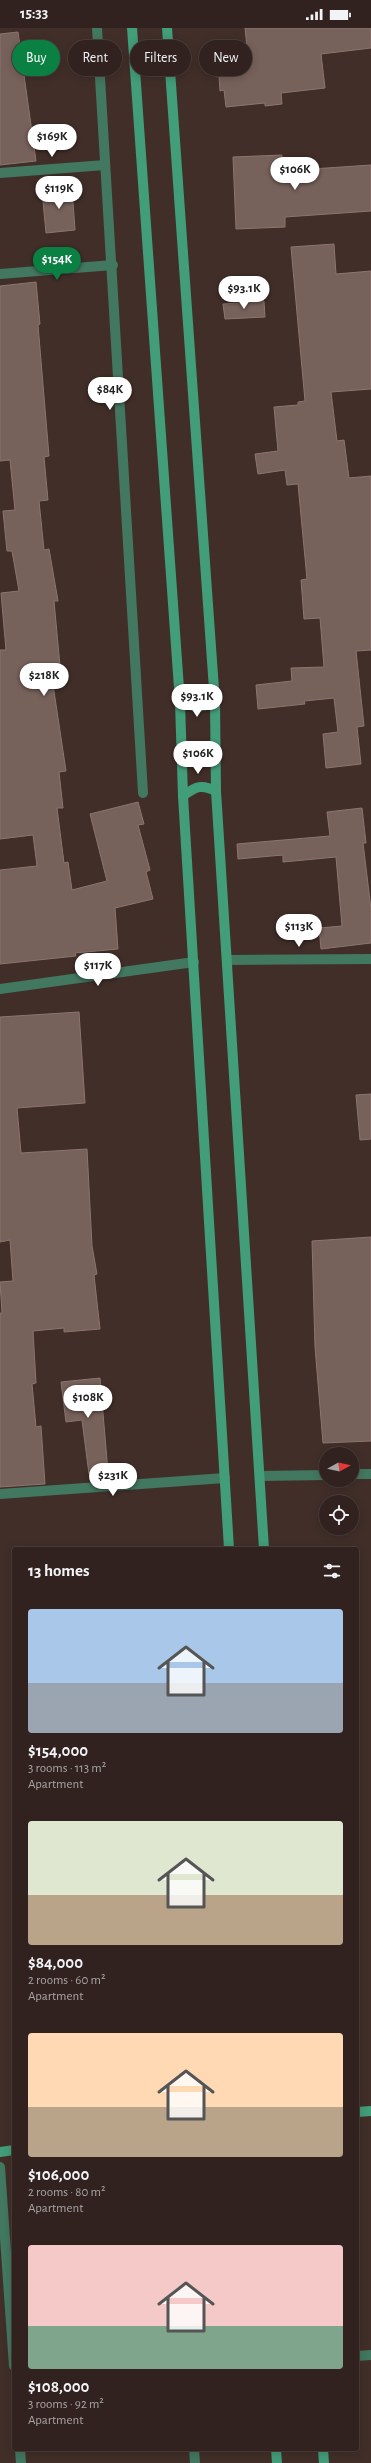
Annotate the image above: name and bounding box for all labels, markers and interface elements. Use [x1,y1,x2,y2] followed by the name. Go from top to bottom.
[20,6,48,21] text: 15:33
[12,40,60,76] chip: Buy
[68,40,122,76] chip: Rent
[130,40,191,76] chip: Filters
[199,40,252,76] chip: New
[24,124,80,158] pin: $169K
[37,130,67,143] text: $169K
[267,157,323,191] pin: $106K
[279,163,311,176] text: $106K
[31,176,87,210] pin: $119K
[44,182,74,195] text: $119K
[29,247,85,281] pin: $154K
[42,253,72,266] text: $154K
[211,276,277,310] pin: $93.1K
[228,282,260,295] text: $93.1K
[86,377,134,411] pin: $84K
[97,383,123,396] text: $84K
[16,663,72,697] pin: $218K
[29,669,59,682] text: $218K
[164,684,230,718] pin: $93.1K
[181,690,213,703] text: $93.1K
[170,741,226,775] pin: $106K
[182,747,214,760] text: $106K
[271,914,327,948] pin: $113K
[285,920,313,933] text: $113K
[70,953,126,987] pin: $117K
[84,959,112,972] text: $117K
[60,1385,116,1419] pin: $108K
[72,1391,104,1404] text: $108K
[319,1447,359,1487] north arrow
[319,1447,359,1535] map controls
[85,1463,141,1497] pin: $231K
[98,1469,128,1482] text: $231K
[319,1495,359,1535] button: locate
[321,1560,343,1582] icon: filters
[28,1562,90,1579] text: 13 homes
[150,1635,222,1707] icon: home
[28,1742,88,1759] text: $154,000
[28,1762,106,1775] text: 3 rooms · 113 m²
[28,1778,83,1791] text: Apartment
[150,1847,222,1919] icon: home
[28,1954,83,1971] text: $84,000
[28,1974,105,1987] text: 2 rooms · 60 m²
[28,1990,83,2003] text: Apartment
[150,2059,222,2131] icon: home
[28,2166,89,2183] text: $106,000
[28,2186,105,2199] text: 2 rooms · 80 m²
[28,2202,83,2215] text: Apartment
[150,2271,222,2343] icon: home
[28,2378,89,2395] text: $108,000
[28,2398,104,2411] text: 3 rooms · 92 m²
[28,2414,83,2427] text: Apartment

